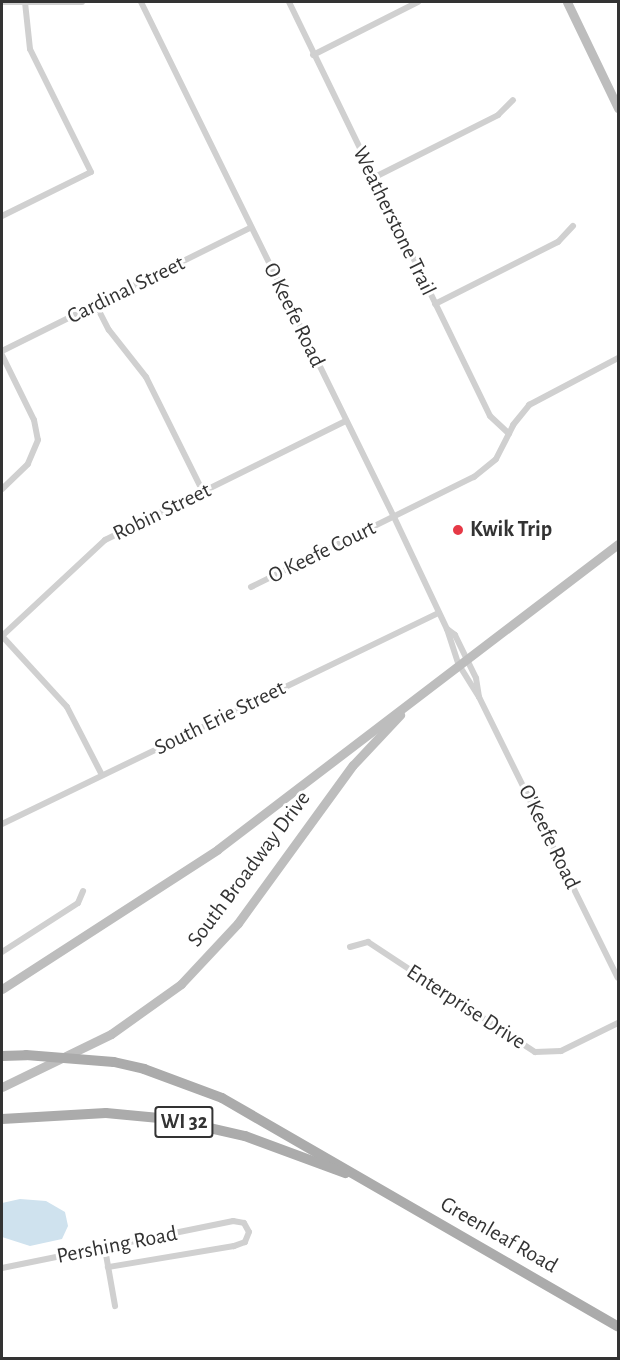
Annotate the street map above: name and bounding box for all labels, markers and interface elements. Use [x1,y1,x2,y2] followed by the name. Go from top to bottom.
[347,142,441,300] street label: Weatherstone Trail
[63,250,189,330] street label: Cardinal Street
[257,258,331,372] street label: O Keefe Road
[109,477,215,547] street label: Robin Street
[264,515,380,589] street label: O Keefe Court
[470,517,552,543] place label: Kwik Trip
[451,523,465,537] marker: Kwik Trip
[150,675,290,761] street label: South Erie Street
[512,780,586,894] street label: O'Keefe Road
[182,786,316,952] street label: South Broadway Drive
[401,959,531,1055] street label: Enterprise Drive
[154,1104,214,1140] road number: WI 32
[436,1191,562,1279] street label: Greenleaf Road
[55,1220,179,1270] street label: Pershing Road

